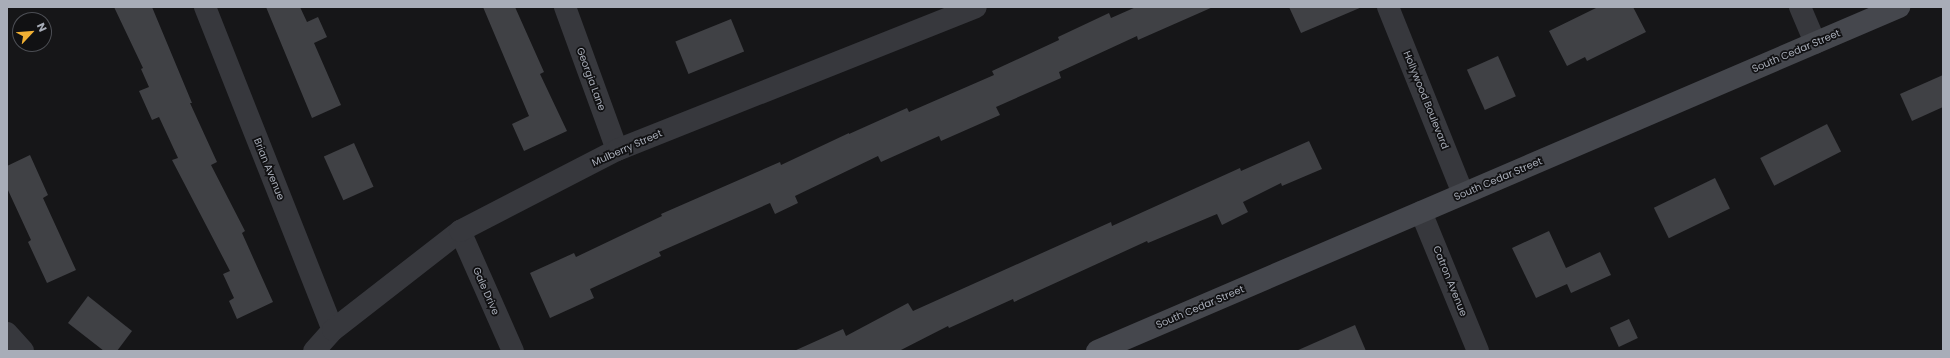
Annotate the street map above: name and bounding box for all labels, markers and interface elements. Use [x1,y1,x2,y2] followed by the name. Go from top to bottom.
[12,12,52,52] north arrow
[33,20,51,34] text: N
[1750,27,1842,75] street label: South Cedar Street
[574,46,608,112] street label: Georgia Lane
[1401,49,1451,151] street label: Hollywood Boulevard
[590,127,664,169] street label: Mulberry Street
[251,136,287,202] street label: Brian Avenue
[1452,155,1544,203] street label: South Cedar Street
[1430,244,1470,318] street label: Catron Avenue
[470,265,502,317] street label: Gale Drive
[1154,283,1246,331] street label: South Cedar Street

